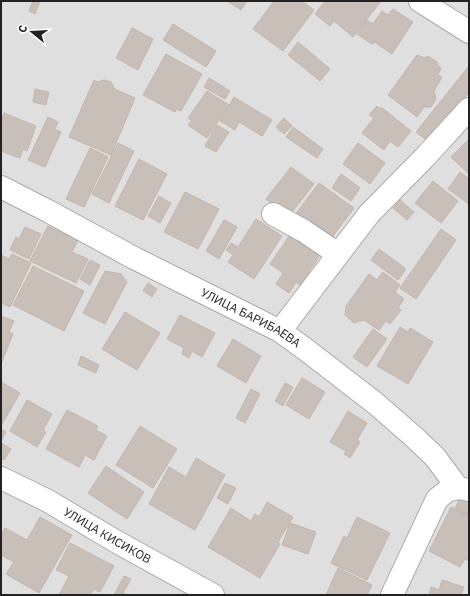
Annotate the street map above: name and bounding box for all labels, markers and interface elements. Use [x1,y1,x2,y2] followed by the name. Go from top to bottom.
[12,12,52,52] north arrow
[15,23,30,34] text: С
[198,285,304,351] street label: УЛИЦА БАРИБАЕВА
[61,504,154,567] street label: УЛИЦА КИСИКОВ

